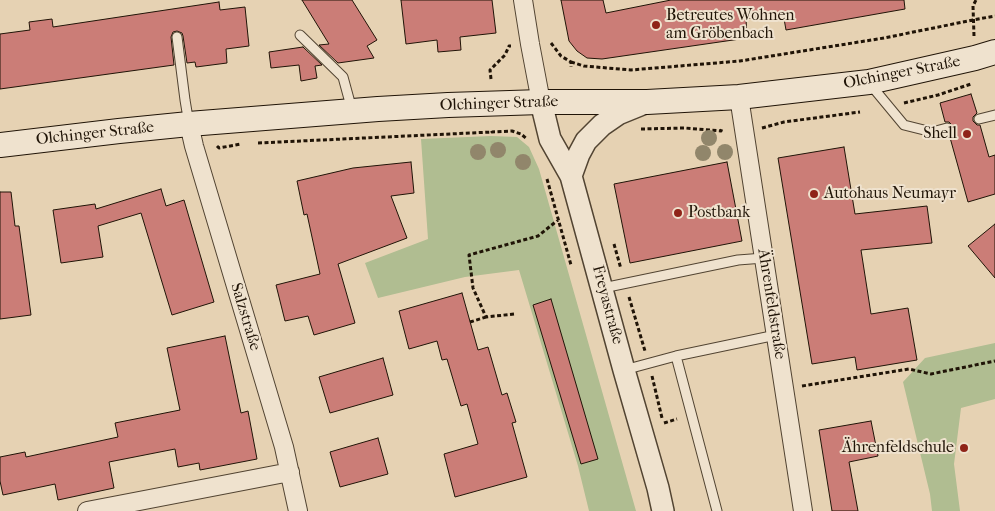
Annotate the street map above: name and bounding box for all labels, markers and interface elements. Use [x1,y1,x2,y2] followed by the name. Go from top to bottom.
[666,6,795,44] place label: Betreutes Wohnen am Gröbenbach
[650,19,662,31] marker: Betreutes Wohnen am Gröbenbach
[842,52,962,94] street label: Olchinger Straße
[439,92,559,116] street label: Olchinger Straße
[35,118,155,150] street label: Olchinger Straße
[923,124,957,144] place label: Shell
[961,128,973,140] marker: Shell
[824,184,956,204] place label: Autohaus Neumayr
[808,188,820,200] marker: Autohaus Neumayr
[688,203,750,223] place label: Postbank
[672,207,684,219] marker: Postbank
[753,247,789,361] street label: Ährenfeldstraße
[587,263,627,347] street label: Freyastraße
[226,281,264,353] street label: Salzstraße
[842,438,954,458] place label: Ährenfeldschule
[958,442,970,454] marker: Ährenfeldschule

